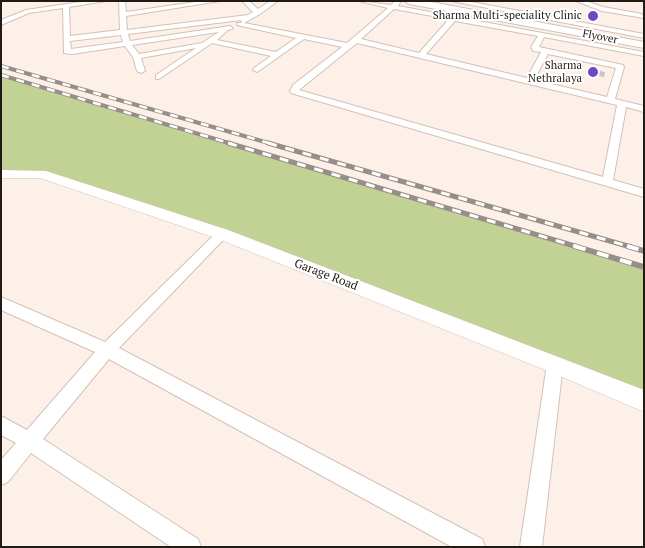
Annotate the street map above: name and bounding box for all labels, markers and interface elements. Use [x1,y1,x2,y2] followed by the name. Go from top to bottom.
[433,9,582,23] place label: Sharma Multi-speciality Clinic
[586,9,600,23] marker: Sharma Multi-speciality Clinic
[581,27,619,47] street label: Flyover
[528,59,582,85] place label: Sharma Nethralaya
[586,65,600,79] marker: Sharma Nethralaya
[292,256,360,294] street label: Garage Road

